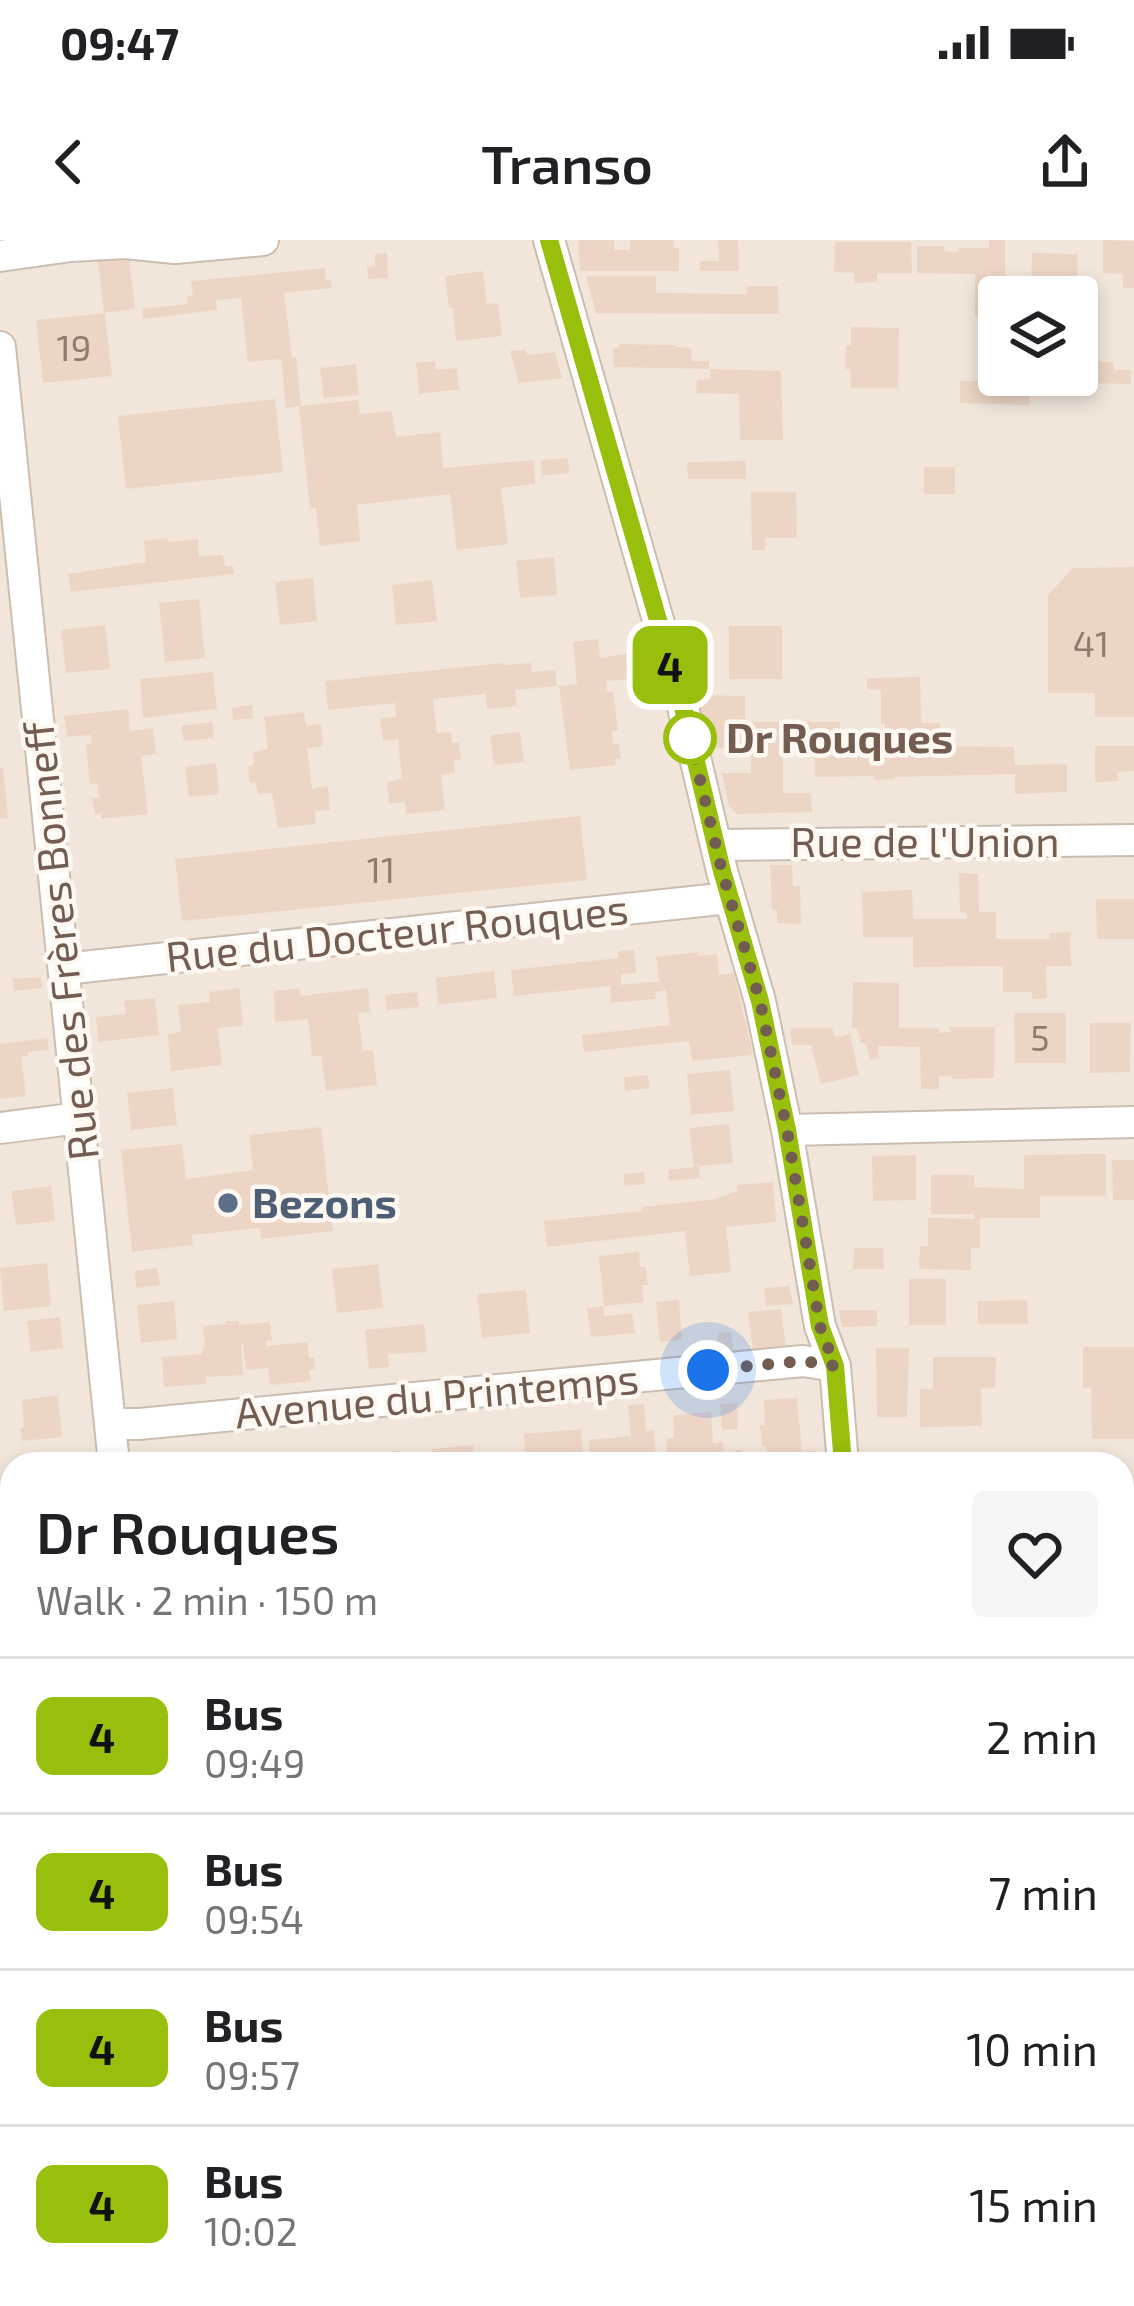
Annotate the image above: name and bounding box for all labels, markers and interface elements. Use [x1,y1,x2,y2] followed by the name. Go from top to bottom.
[60,15,179,69] text: 09:47
[36,129,102,195] icon: back
[1032,129,1098,195] icon: share
[481,130,653,195] text: Transo
[978,276,1098,396] map controls
[978,276,1098,396] button: layers
[57,325,91,368] house number: 19
[1073,621,1109,664] house number: 41
[631,626,709,704] line badge: 4
[657,640,683,690] text: 4
[726,711,953,761] place label: Dr Rouques
[665,713,715,763] marker: Dr Rouques
[11,718,107,1163] street label: Rue des Frères Bonneff
[790,815,1060,865] street label: Rue de l'Union
[367,847,395,890] house number: 11
[163,882,630,980] street label: Rue du Docteur Rouques
[1030,1015,1050,1058] house number: 5
[252,1176,397,1226] place label: Bezons
[215,1190,241,1216] marker: Bezons
[678,1340,738,1400] your location
[233,1351,641,1437] street label: Avenue du Printemps
[972,1491,1098,1617] button: heart
[36,1497,339,1565] text: Dr Rouques
[36,1576,378,1623] text: Walk · 2 min · 150 m
[204,1685,283,1739] text: Bus
[986,1709,1098,1763] text: 2 min
[89,1711,115,1761] text: 4
[204,1739,305,1786] text: 09:49
[204,1841,283,1895] text: Bus
[988,1865,1098,1919] text: 7 min
[89,1867,115,1917] text: 4
[204,1895,304,1942] text: 09:54
[204,1997,283,2051] text: Bus
[966,2021,1098,2075] text: 10 min
[89,2023,115,2073] text: 4
[204,2051,300,2098] text: 09:57
[204,2153,283,2207] text: Bus
[969,2177,1098,2231] text: 15 min
[89,2179,115,2229] text: 4
[204,2207,298,2254] text: 10:02

